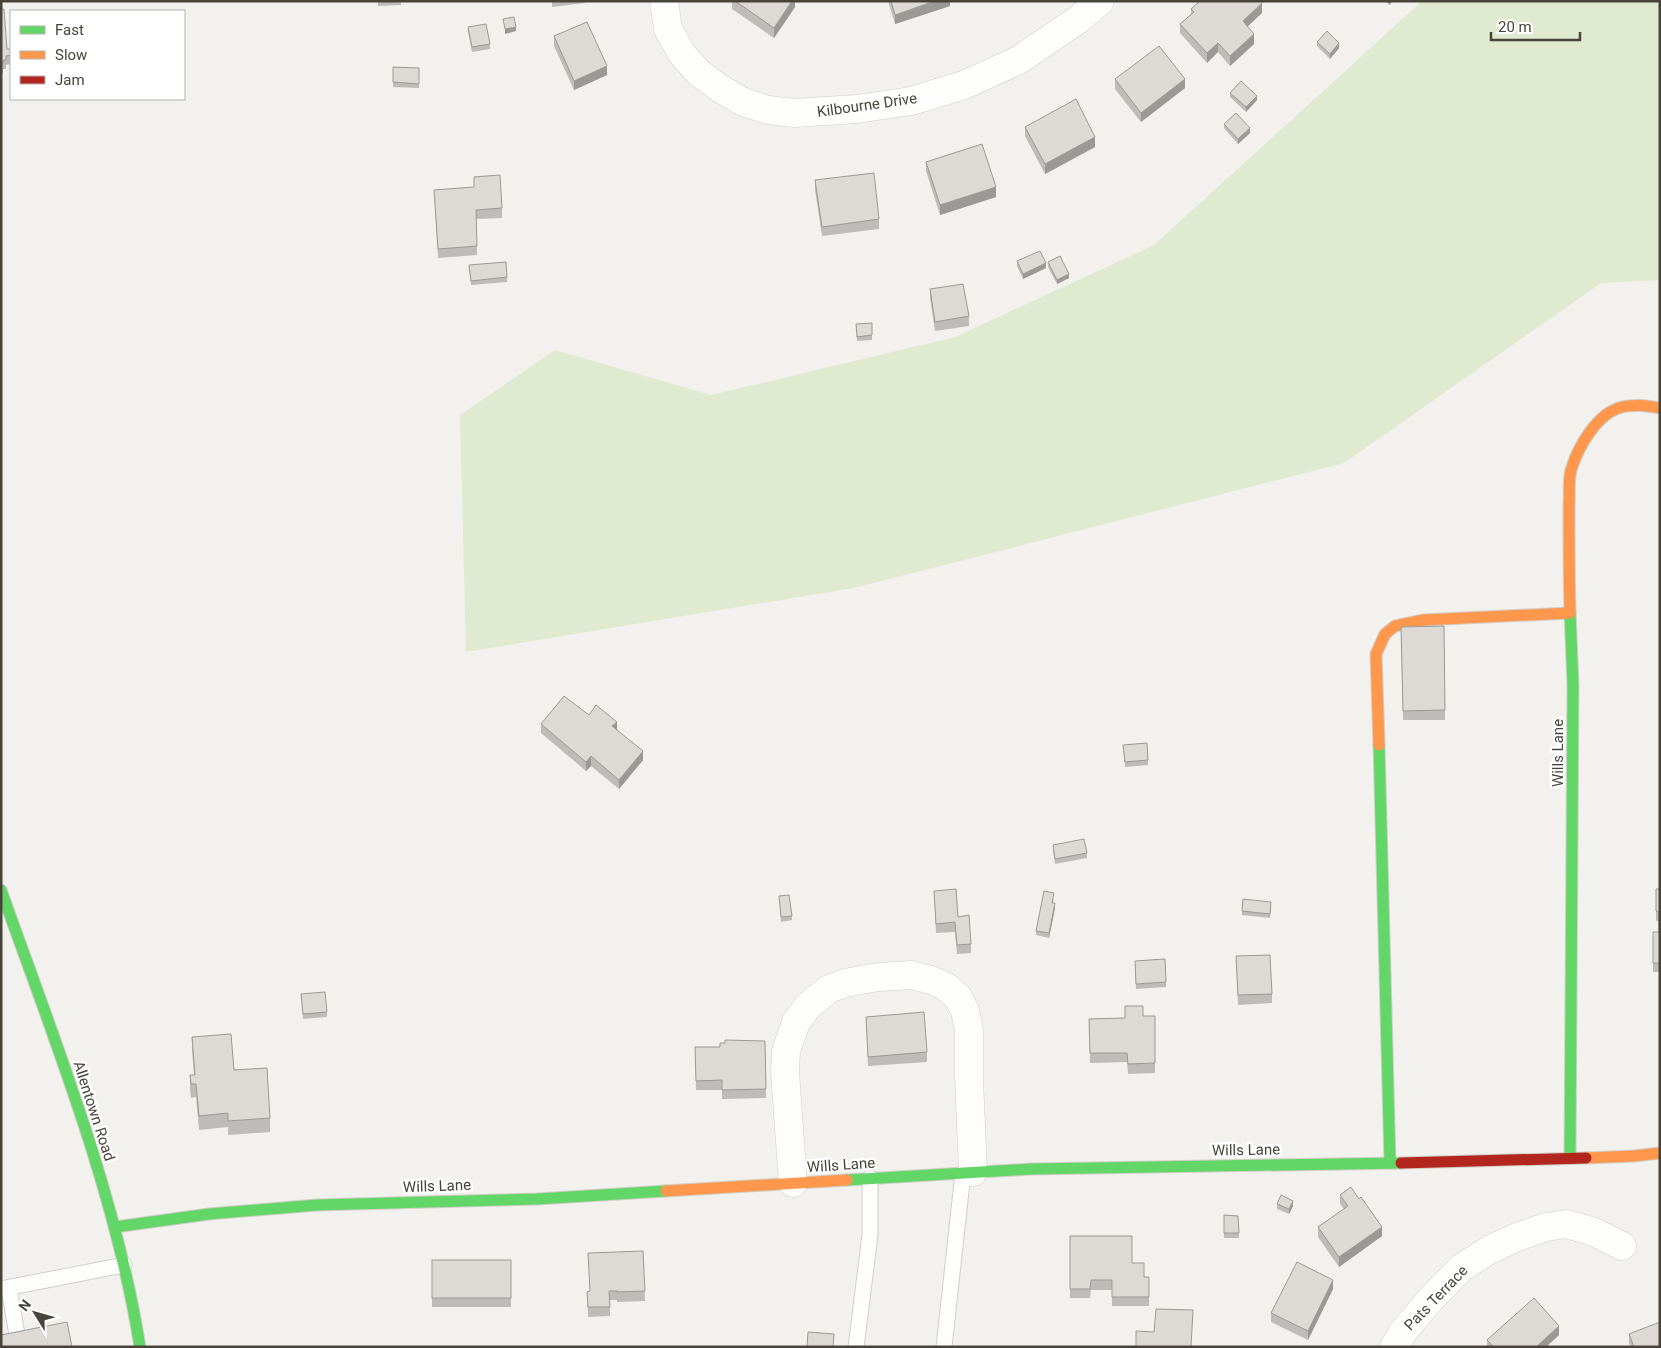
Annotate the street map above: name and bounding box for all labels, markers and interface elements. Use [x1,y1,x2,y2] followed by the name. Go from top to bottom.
[10,10,185,100] legend
[1491,10,1580,42] scale bar
[1498,18,1532,36] text: 20 m
[55,21,84,39] text: Fast
[55,46,87,64] text: Slow
[55,71,85,89] text: Jam
[816,89,918,121] street label: Kilbourne Drive
[1549,719,1567,787] street label: Wills Lane
[69,1059,119,1163] street label: Allentown Road
[1212,1140,1280,1160] street label: Wills Lane
[806,1154,876,1176] street label: Wills Lane
[403,1176,471,1196] street label: Wills Lane
[1400,1262,1472,1334] street label: Pats Terrace
[10,1288,60,1338] north arrow
[15,1296,34,1314] text: N

